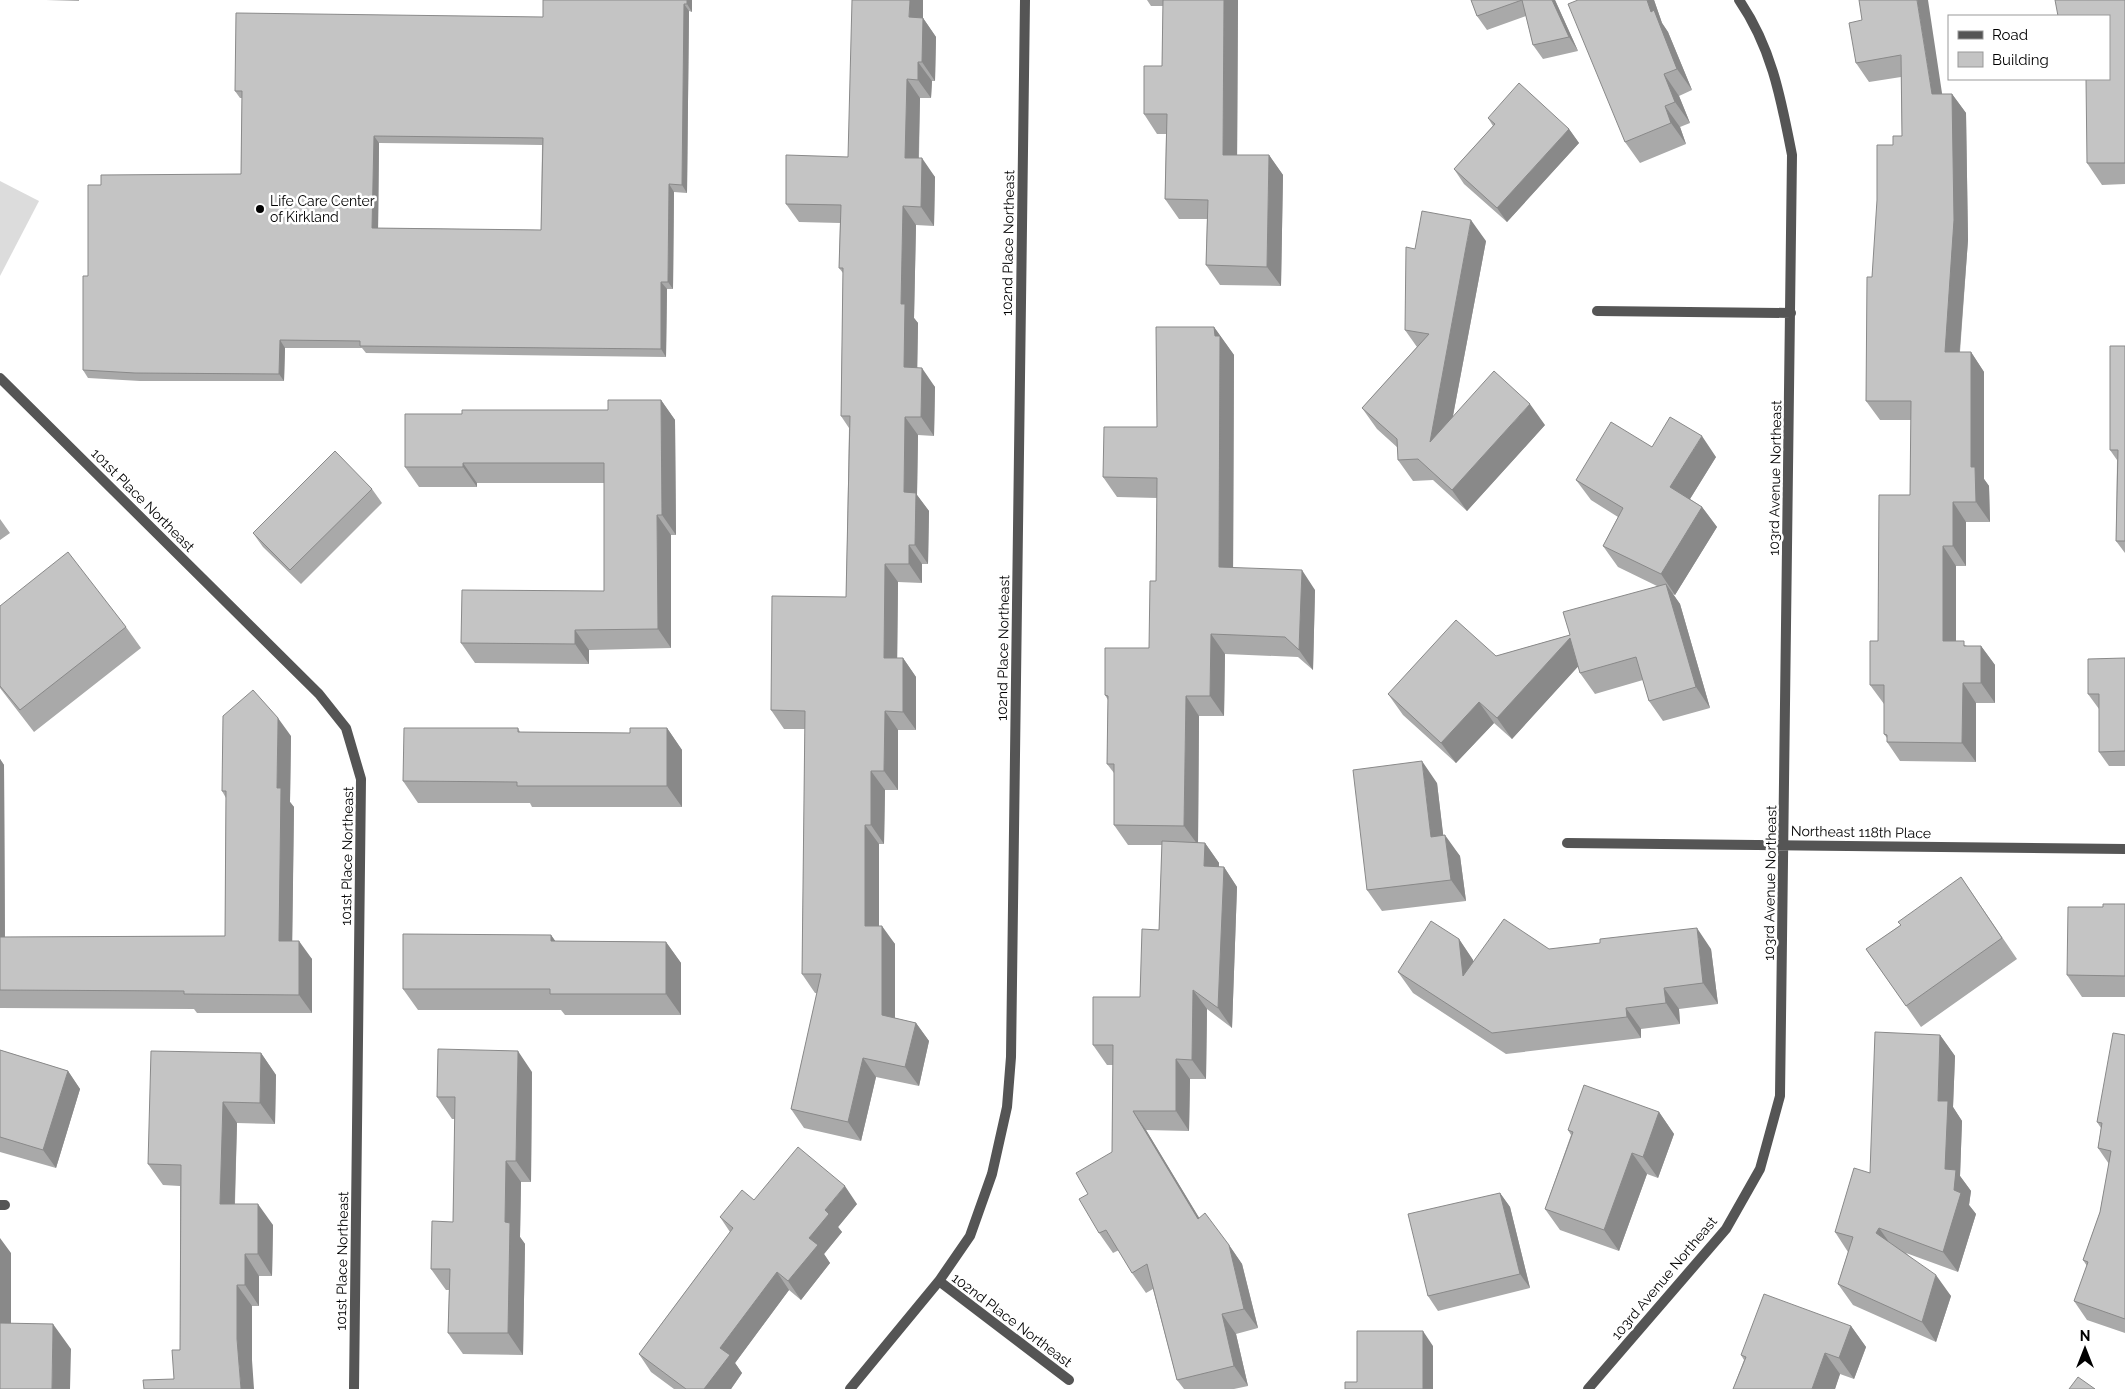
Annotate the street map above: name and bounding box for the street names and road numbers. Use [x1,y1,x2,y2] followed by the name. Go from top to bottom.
[999,170,1017,316] street label: 102nd Place Northeast
[1766,400,1784,556] street label: 103rd Avenue Northeast
[88,445,198,555] street label: 101st Place Northeast
[994,575,1012,721] street label: 102nd Place Northeast
[338,786,356,926] street label: 101st Place Northeast
[1761,805,1779,961] street label: 103rd Avenue Northeast
[1791,823,1931,841] street label: Northeast 118th Place
[333,1191,351,1331] street label: 101st Place Northeast
[1608,1213,1720,1343] street label: 103rd Avenue Northeast
[949,1270,1075,1370] street label: 102nd Place Northeast

